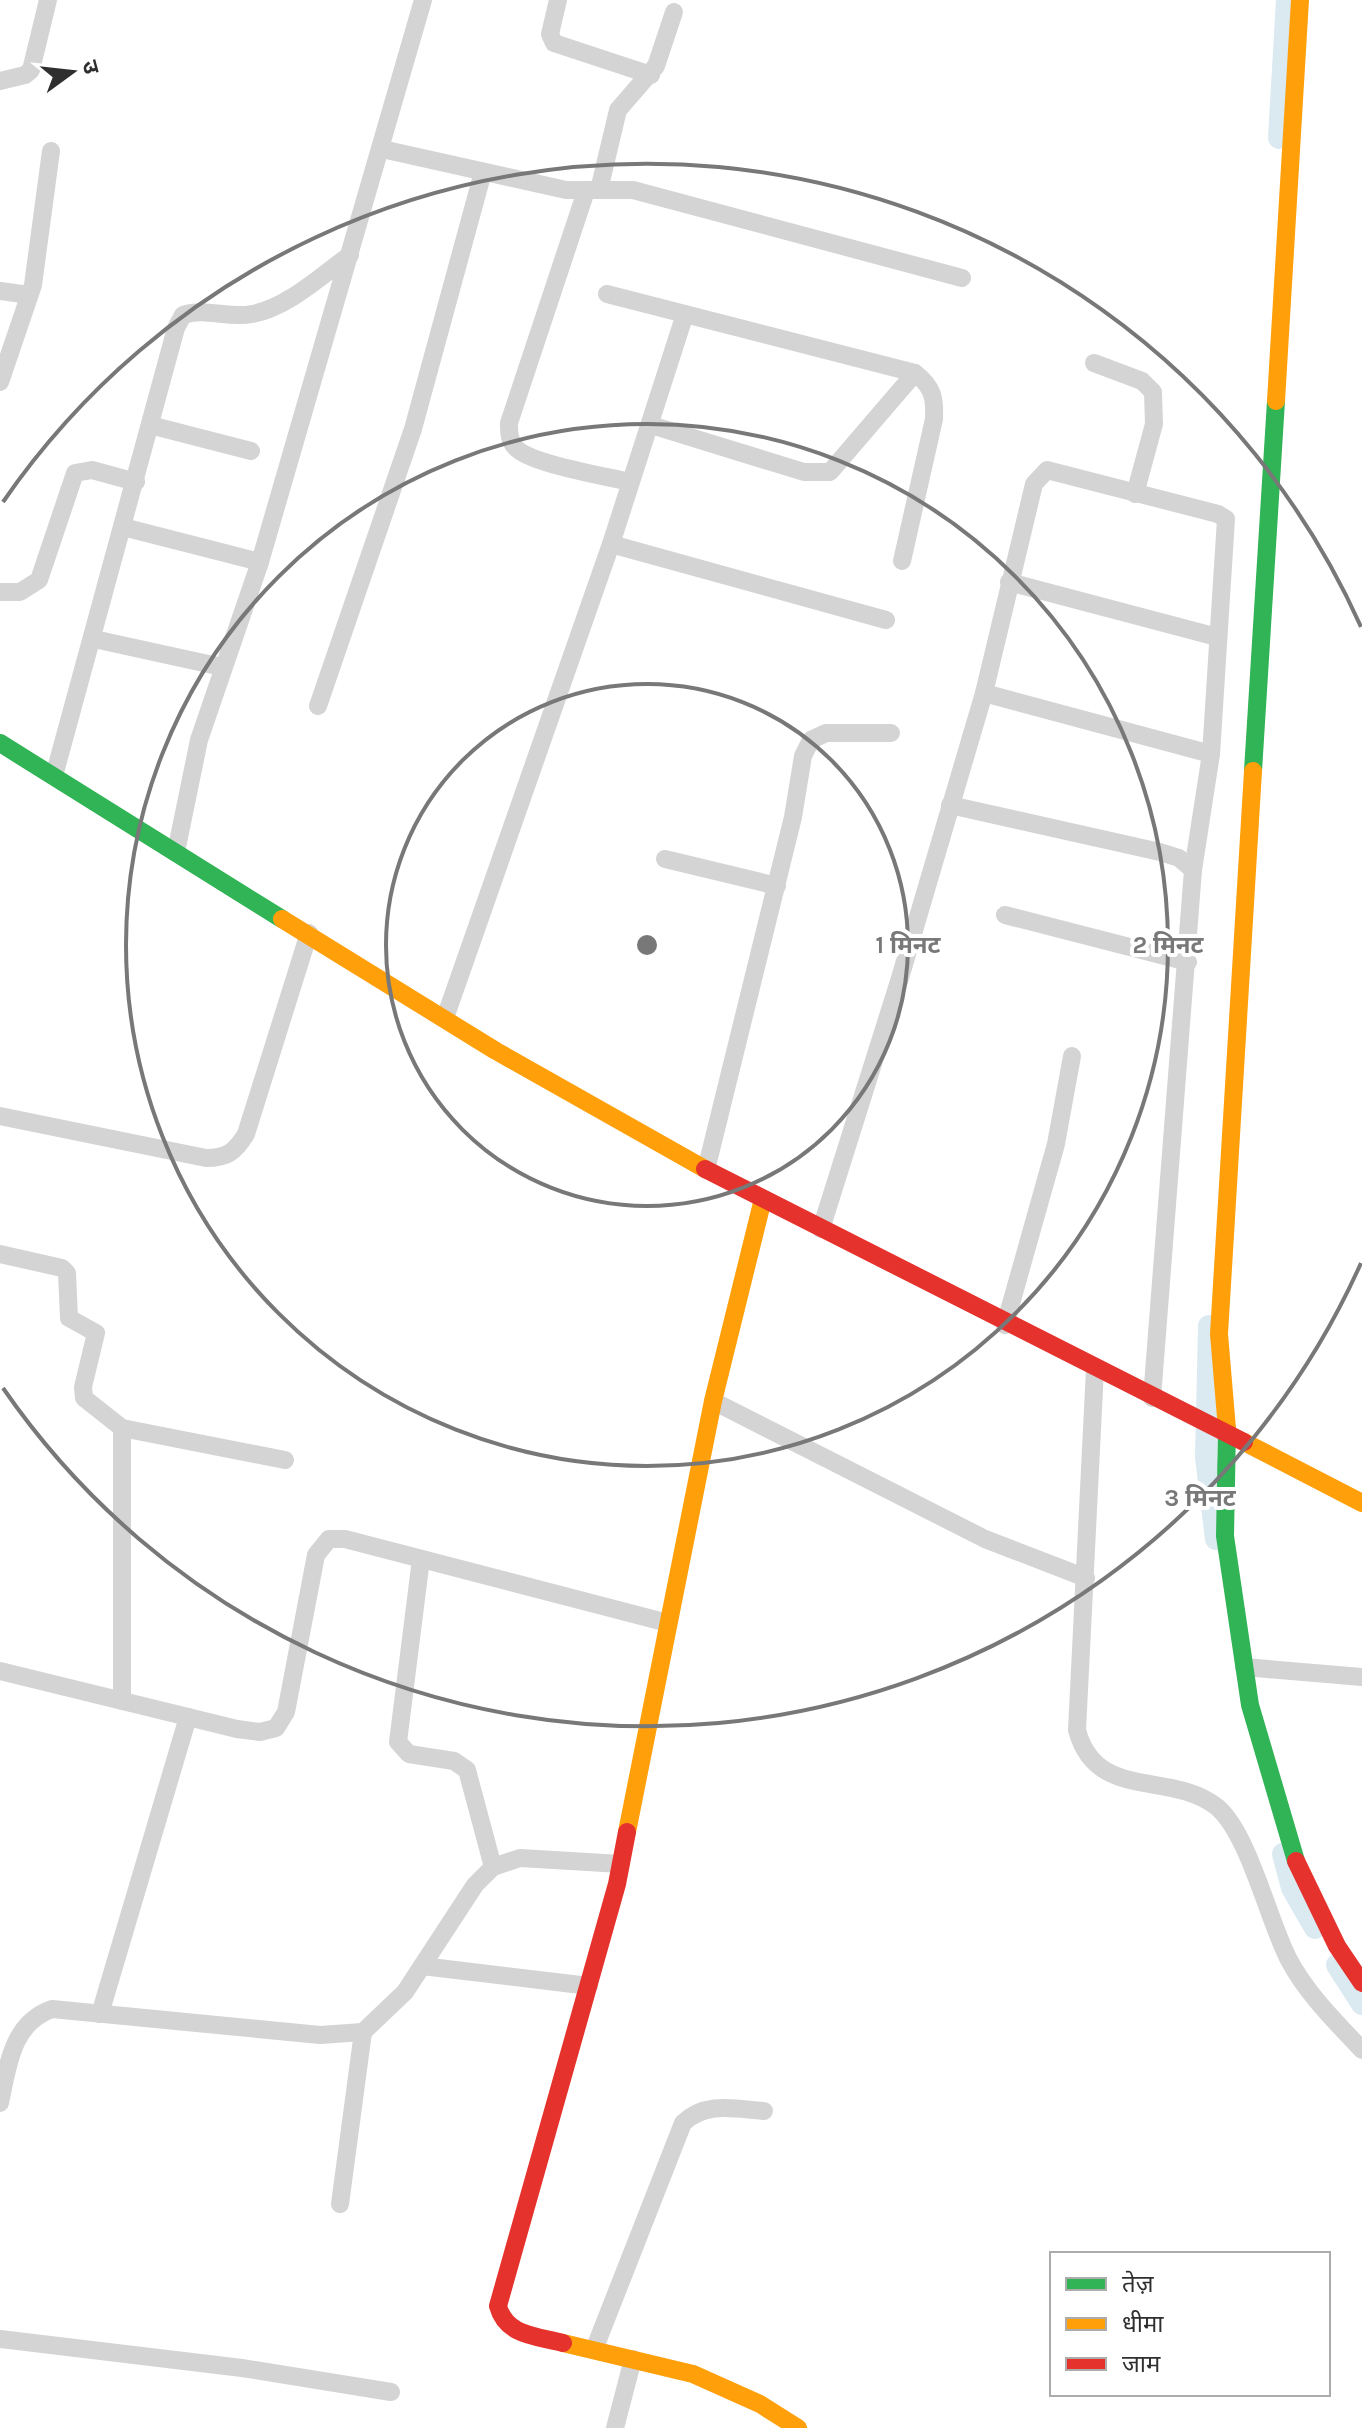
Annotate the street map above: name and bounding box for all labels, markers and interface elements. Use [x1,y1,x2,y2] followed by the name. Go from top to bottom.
[32,32,112,112] north arrow
[76,57,105,78] text: उ
[633,931,661,959] centre of rings
[875,931,942,959] text: 1 मिनट
[1133,931,1205,959] text: 2 मिनट
[1164,1484,1237,1512] text: 3 मिनट
[1050,2252,1330,2396] legend
[1122,2270,1155,2298] text: तेज़
[1122,2310,1164,2338] text: धीमा
[1122,2350,1161,2378] text: जाम

